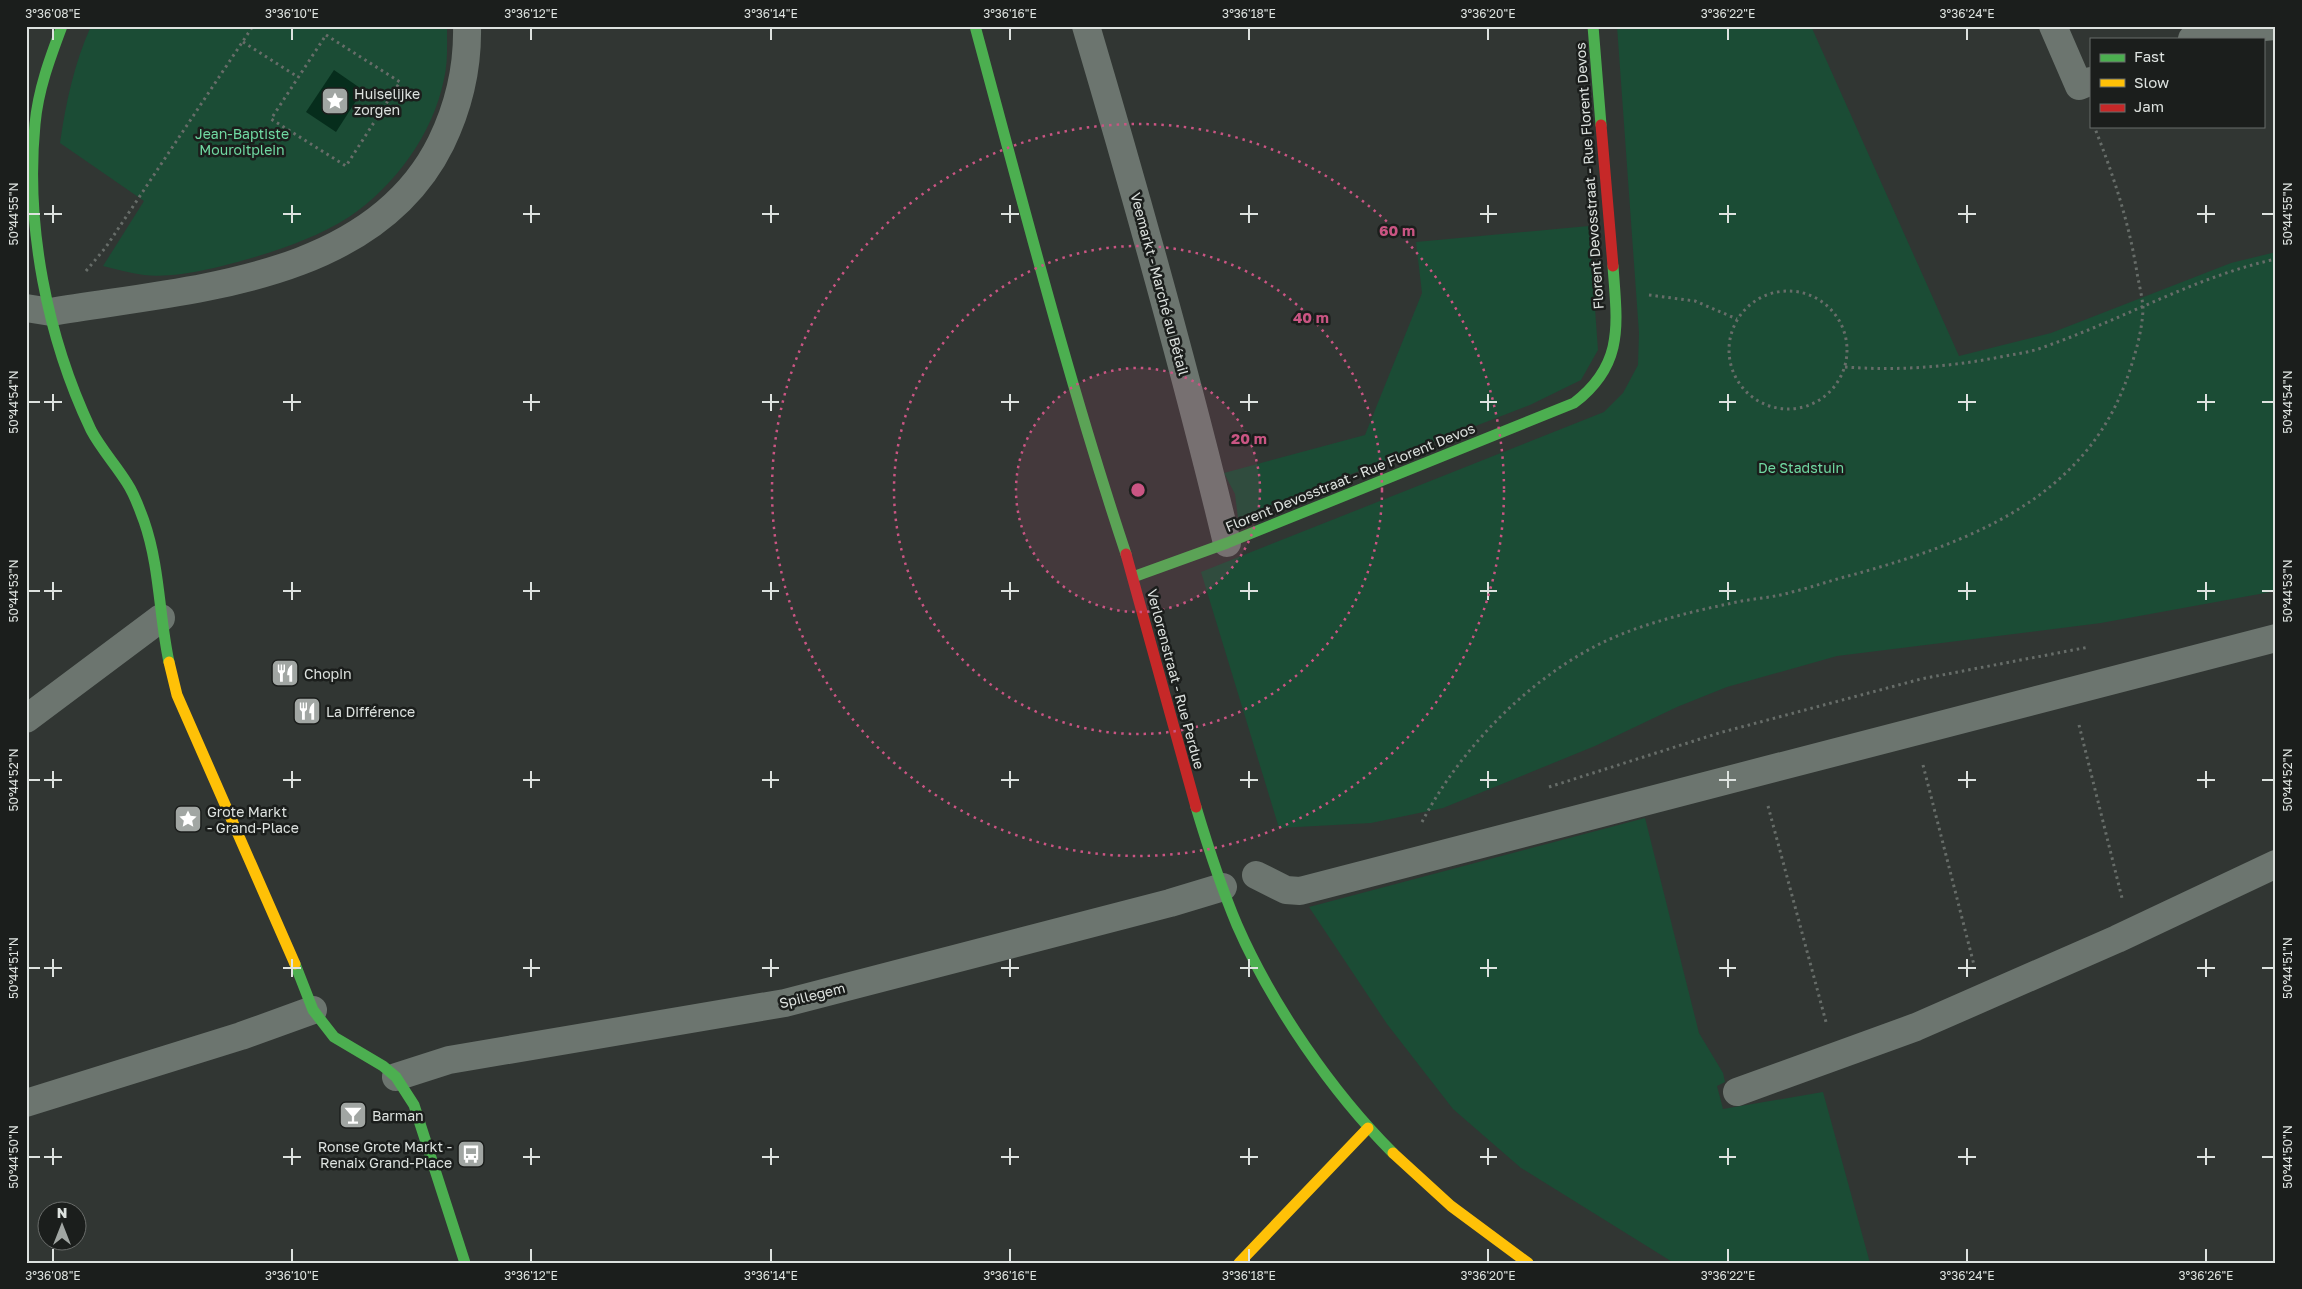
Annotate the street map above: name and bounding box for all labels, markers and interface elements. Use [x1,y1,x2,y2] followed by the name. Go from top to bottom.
[25,6,81,21] text: 3°36'08"E
[265,6,319,21] text: 3°36'10"E
[504,6,558,21] text: 3°36'12"E
[744,6,798,21] text: 3°36'14"E
[983,6,1037,21] text: 3°36'16"E
[1222,6,1276,21] text: 3°36'18"E
[1460,6,1516,21] text: 3°36'20"E
[1701,6,1755,21] text: 3°36'22"E
[1940,6,1994,21] text: 3°36'24"E
[2090,38,2264,128] legend
[1571,42,1607,310] street label: Florent Devosstraat - Rue Florent Devos
[2134,47,2165,65] text: Fast
[2134,73,2169,91] text: Slow
[354,85,420,118] place label: Huiselijke zorgen
[320,86,350,116] place icon: Huiselijke zorgen
[2134,97,2164,115] text: Jam
[195,125,289,158] park label: Jean-Baptiste Mouroitplein
[6,182,21,246] text: 50°44'55"N
[2280,182,2295,246] text: 50°44'55"N
[1127,191,1193,377] street label: Veemarkt - Marché au Bétail
[1379,221,1415,239] text: 60 m
[1293,308,1329,326] text: 40 m
[6,370,21,434] text: 50°44'54"N
[2280,370,2295,434] text: 50°44'54"N
[1223,419,1477,535] street label: Florent Devosstraat - Rue Florent Devos
[1231,429,1267,447] text: 20 m
[1758,459,1844,476] park label: De Stadstuin
[1129,481,1147,499] centre of rings
[6,559,21,623] text: 50°44'53"N
[2280,559,2295,623] text: 50°44'53"N
[1144,587,1208,771] street label: Verlorenstraat - Rue Perdue
[270,658,300,688] restaurant icon: Chopin
[304,665,352,682] place label: Chopin
[292,696,322,726] restaurant icon: La Différence
[326,703,415,720] place label: La Différence
[6,748,21,812] text: 50°44'52"N
[2280,748,2295,812] text: 50°44'52"N
[207,803,299,836] place label: Grote Markt - Grand-Place
[173,804,203,834] place icon: Grote Markt - Grand-Place
[6,937,21,999] text: 50°44'51"N
[2280,937,2295,999] text: 50°44'51"N
[777,979,847,1011] street label: Spillegem
[338,1100,368,1130] bar icon: Barman
[372,1107,424,1124] place label: Barman
[6,1125,21,1189] text: 50°44'50"N
[2280,1125,2295,1189] text: 50°44'50"N
[318,1138,452,1171] place label: Ronse Grote Markt - Renaix Grand-Place
[456,1139,486,1169] bus stop icon: Ronse Grote Markt - Renaix Grand-Place
[38,1202,88,1252] north arrow
[57,1204,67,1221] text: N
[25,1268,81,1283] text: 3°36'08"E
[265,1268,319,1283] text: 3°36'10"E
[504,1268,558,1283] text: 3°36'12"E
[744,1268,798,1283] text: 3°36'14"E
[983,1268,1037,1283] text: 3°36'16"E
[1222,1268,1276,1283] text: 3°36'18"E
[1460,1268,1516,1283] text: 3°36'20"E
[1701,1268,1755,1283] text: 3°36'22"E
[1940,1268,1994,1283] text: 3°36'24"E
[2179,1268,2233,1283] text: 3°36'26"E

